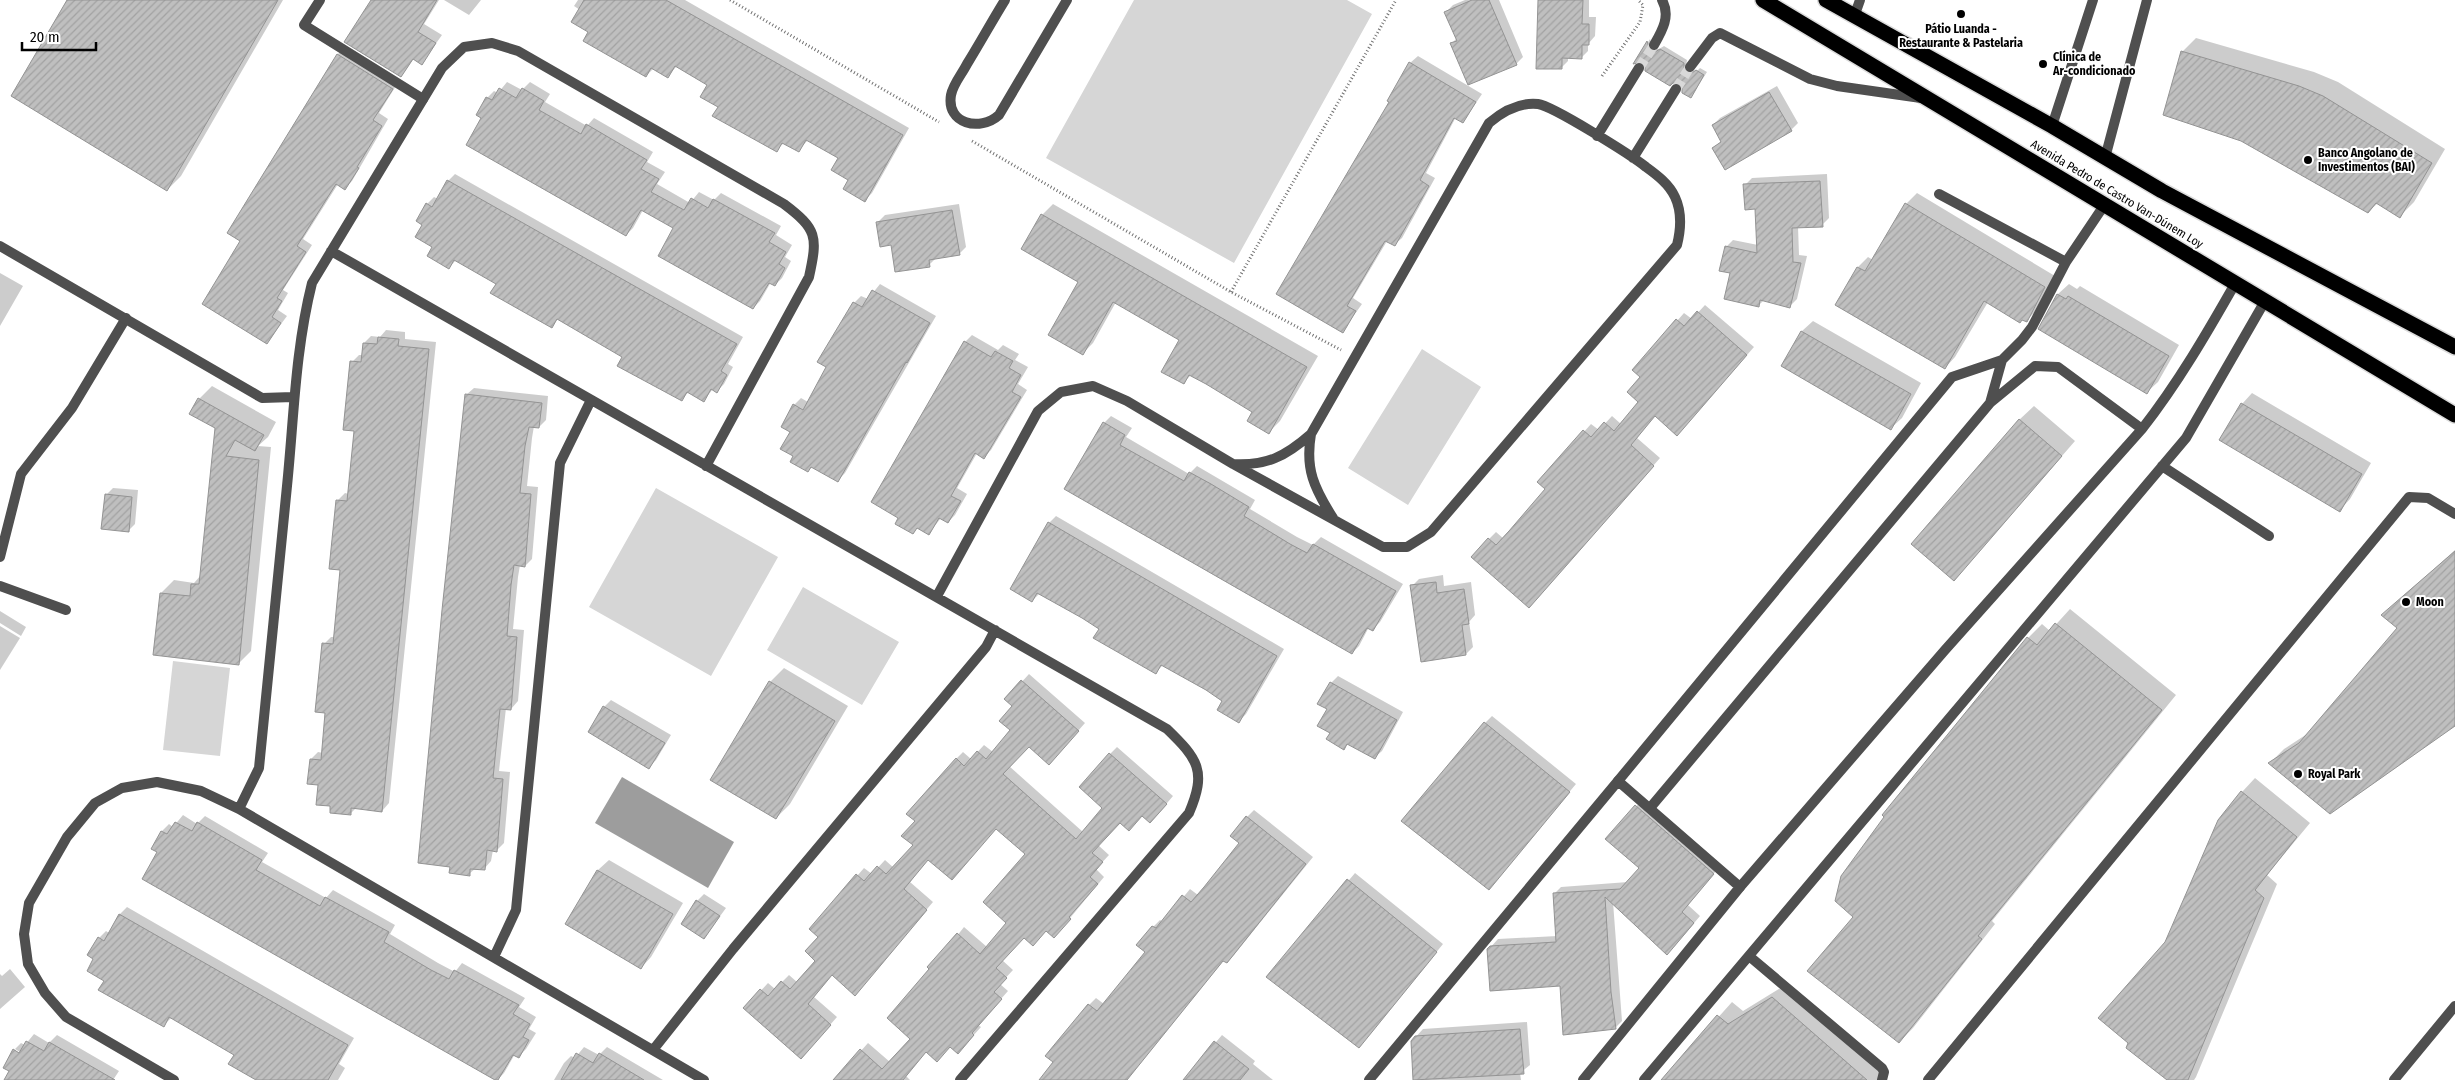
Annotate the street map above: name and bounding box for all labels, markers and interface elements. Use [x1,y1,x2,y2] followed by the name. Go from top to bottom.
[1955,8,1967,20] marker: Pátio Luanda - Restaurante & Pastelaria
[22,20,96,52] scale bar
[1899,22,2023,50] place label: Pátio Luanda - Restaurante & Pastelaria
[30,28,60,46] text: 20 m
[2052,50,2136,78] place label: Clínica de Ar-condicionado
[2037,58,2049,70] marker: Clínica de Ar-condicionado
[2028,137,2206,252] street label: Avenida Pedro de Castro Van-Dúnem Loy
[2318,146,2415,174] place label: Banco Angolano de Investimentos (BAI)
[2302,154,2314,166] marker: Banco Angolano de Investimentos (BAI)
[2416,595,2444,609] place label: Moon
[2400,596,2412,608] marker: Moon
[2308,767,2361,781] place label: Royal Park
[2292,768,2304,780] marker: Royal Park

